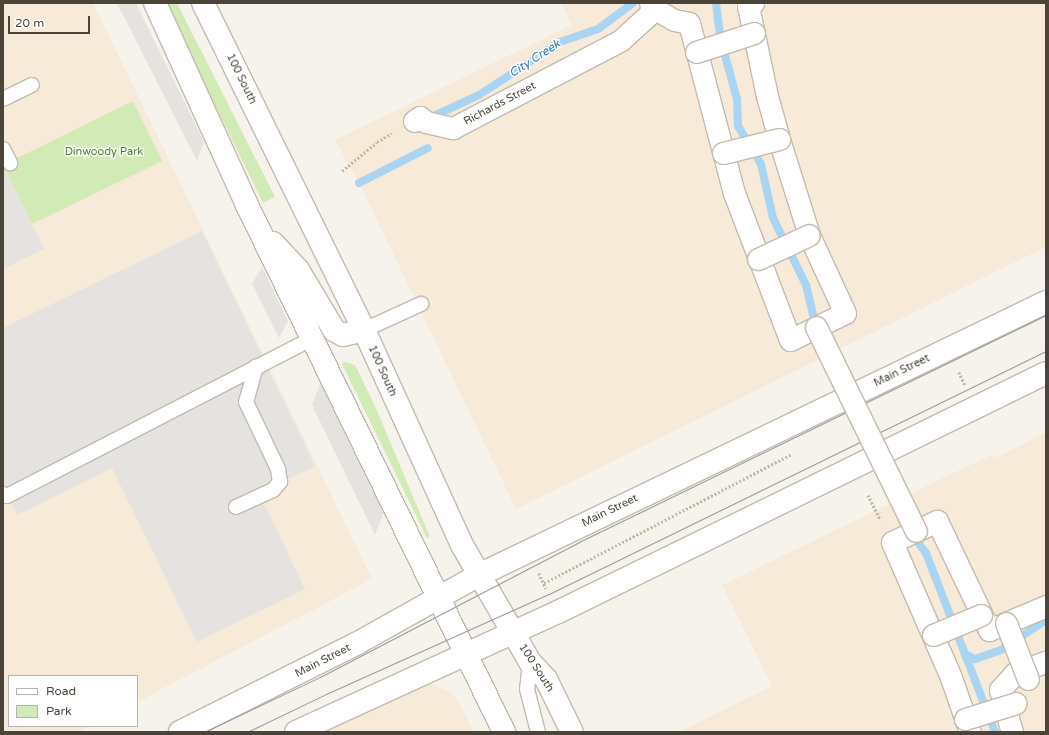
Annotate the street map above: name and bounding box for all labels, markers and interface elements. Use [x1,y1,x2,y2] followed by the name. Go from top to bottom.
[10,8,92,34] scale bar
[15,16,44,30] text: 20 m
[507,37,563,81] water label: City Creek
[223,52,259,106] street label: 100 South
[462,79,538,129] street label: Richards Street
[65,145,143,159] park label: Dinwoody Park
[365,343,399,399] street label: 100 South
[872,352,932,390] street label: Main Street
[580,492,640,530] street label: Main Street
[293,641,353,681] street label: Main Street
[516,641,556,695] street label: 100 South
[8,675,138,727] legend
[46,684,76,698] text: Road
[46,704,72,718] text: Park

